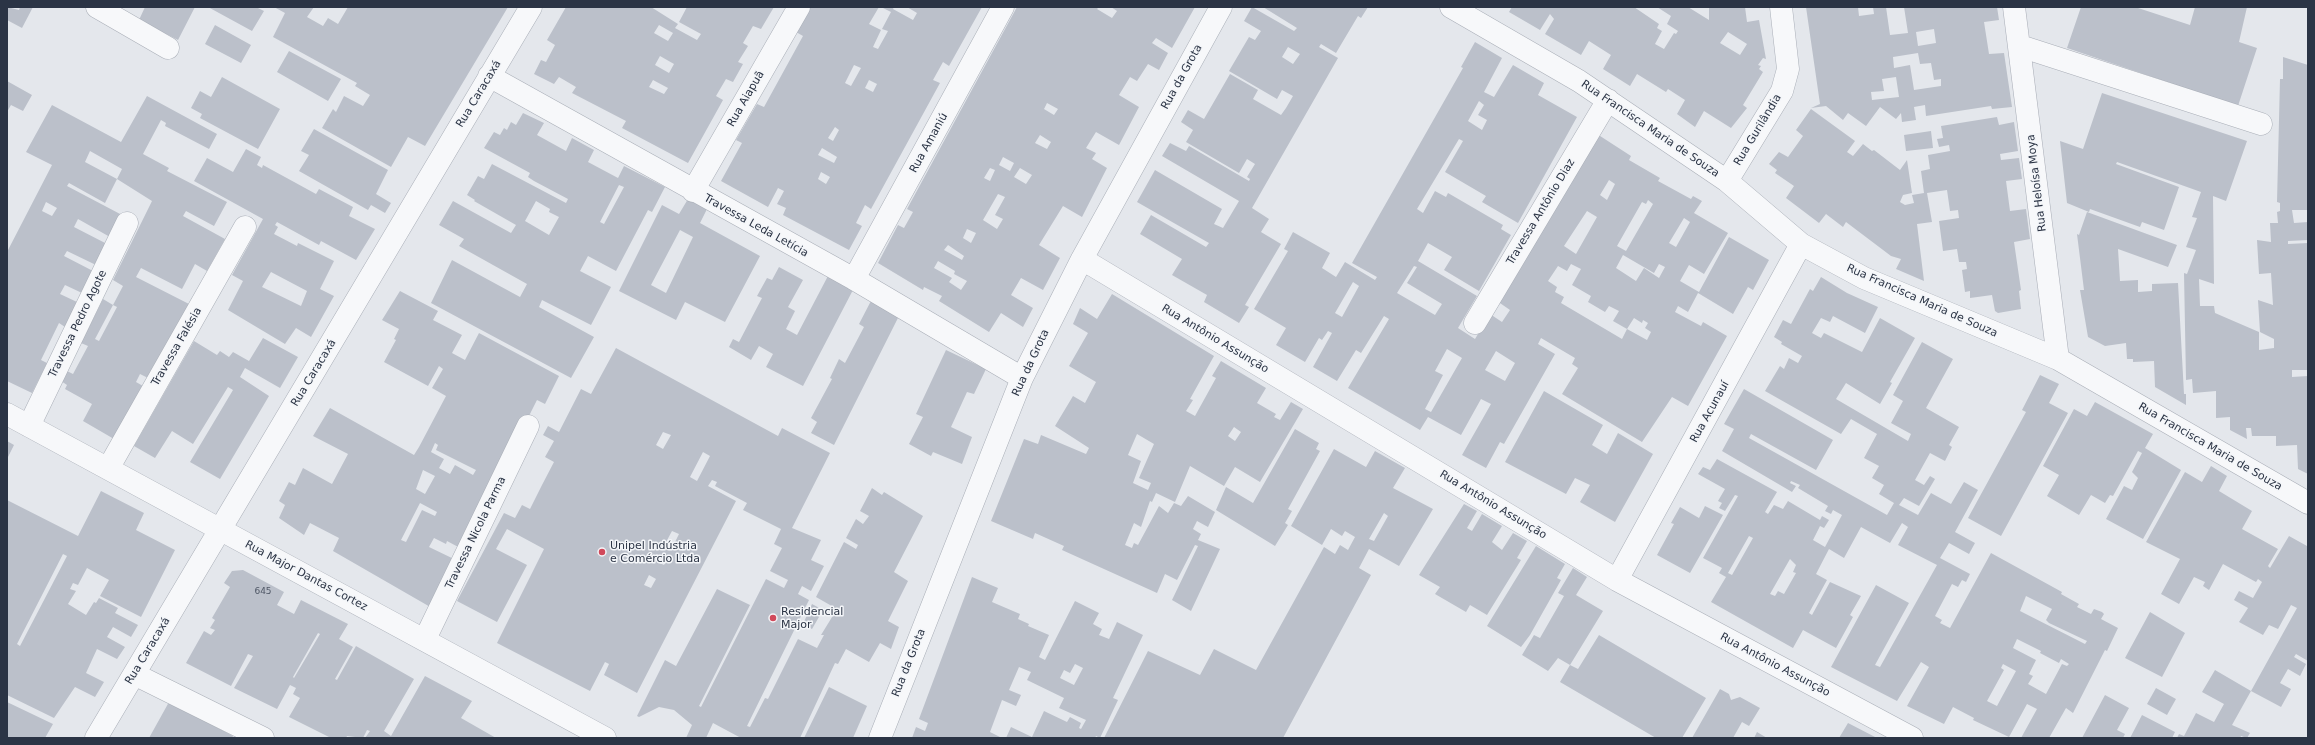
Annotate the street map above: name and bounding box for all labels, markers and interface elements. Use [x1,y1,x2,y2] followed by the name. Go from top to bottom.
[1159,42,1205,112] street label: Rua da Grota
[454,58,504,130] street label: Rua Caracaxá
[725,69,767,129] street label: Rua Aiapuã
[1578,78,1722,180] street label: Rua Francisca Maria de Souza
[1731,92,1785,168] street label: Rua Gurilândia
[907,111,951,175] street label: Rua Amaniú
[2024,134,2050,232] street label: Rua Heloísa Moya
[1504,157,1578,267] street label: Travessa Antônio Diaz
[702,192,810,260] street label: Travessa Leda Letícia
[1845,262,1999,340] street label: Rua Francisca Maria de Souza
[46,268,110,380] street label: Travessa Pedro Agote
[1159,302,1271,376] street label: Rua Antônio Assunção
[149,305,205,389] street label: Travessa Falésia
[1010,328,1052,398] street label: Rua da Grota
[289,337,339,409] street label: Rua Caracaxá
[1688,379,1732,445] street label: Rua Acunauí
[2136,400,2284,494] street label: Rua Francisca Maria de Souza
[1437,468,1549,542] street label: Rua Antônio Assunção
[443,475,509,591] street label: Travessa Nicola Parma
[243,538,369,614] street label: Rua Major Dantas Cortez
[610,539,700,565] place label: Unipel Indústria e Comércio Ltda
[597,547,607,557] marker: Unipel Indústria e Comércio Ltda
[254,587,272,597] house number: 645
[781,605,843,631] place label: Residencial Major
[768,613,778,623] marker: Residencial Major
[123,615,173,687] street label: Rua Caracaxá
[889,627,929,699] street label: Rua da Grota
[1718,630,1832,700] street label: Rua Antônio Assunção

